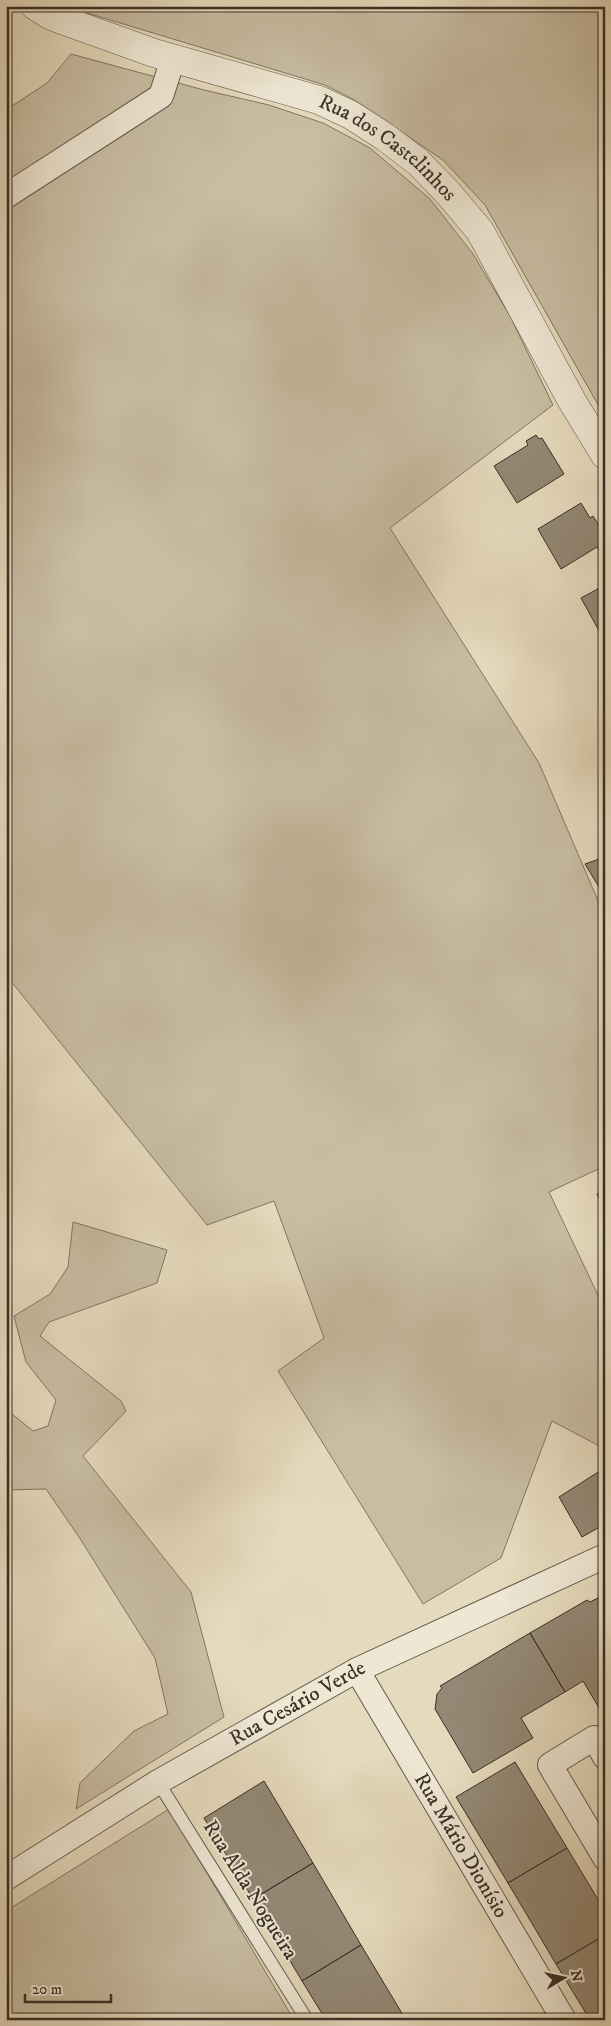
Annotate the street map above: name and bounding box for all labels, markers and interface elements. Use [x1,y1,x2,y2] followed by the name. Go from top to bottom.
[314,89,462,207] street label: Rua dos Castelinhos
[225,1655,370,1752] street label: Rua Cesário Verde
[408,1768,514,1923] street label: Rua Mário Dionísio
[197,1816,303,1965] street label: Rua Alda Nogueira
[538,1954,588,2004] north arrow
[566,1969,586,1984] text: N
[25,1971,111,2003] scale bar
[32,1980,62,1999] text: 20 m

